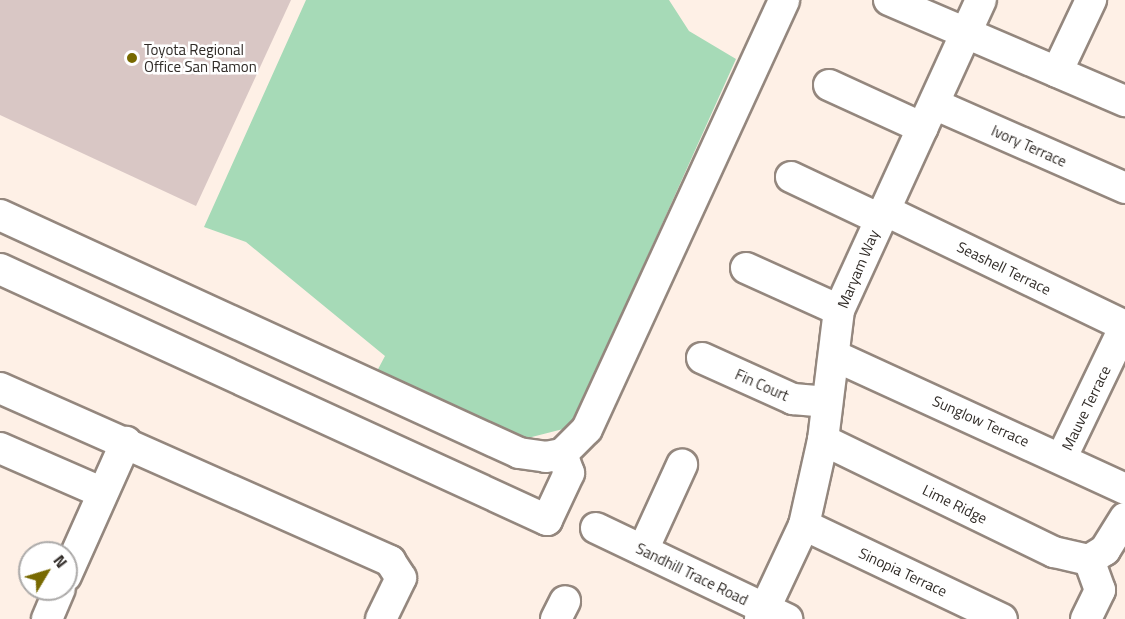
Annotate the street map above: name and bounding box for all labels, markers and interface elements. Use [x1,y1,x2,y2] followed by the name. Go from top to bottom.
[144,40,257,75] place label: Toyota Regional Office San Ramon
[125,51,139,65] marker: Toyota Regional Office San Ramon
[989,121,1069,171] street label: Ivory Terrace
[833,227,883,311] street label: Maryam Way
[954,238,1054,298] street label: Seashell Terrace
[1058,363,1114,453] street label: Mauve Terrace
[732,365,792,405] street label: Fin Court
[930,392,1032,450] street label: Sunglow Terrace
[920,481,990,527] street label: Lime Ridge
[633,539,751,609] street label: Sandhill Trace Road
[18,541,78,601] north arrow
[856,544,950,600] street label: Sinopia Terrace
[48,549,73,573] text: N

